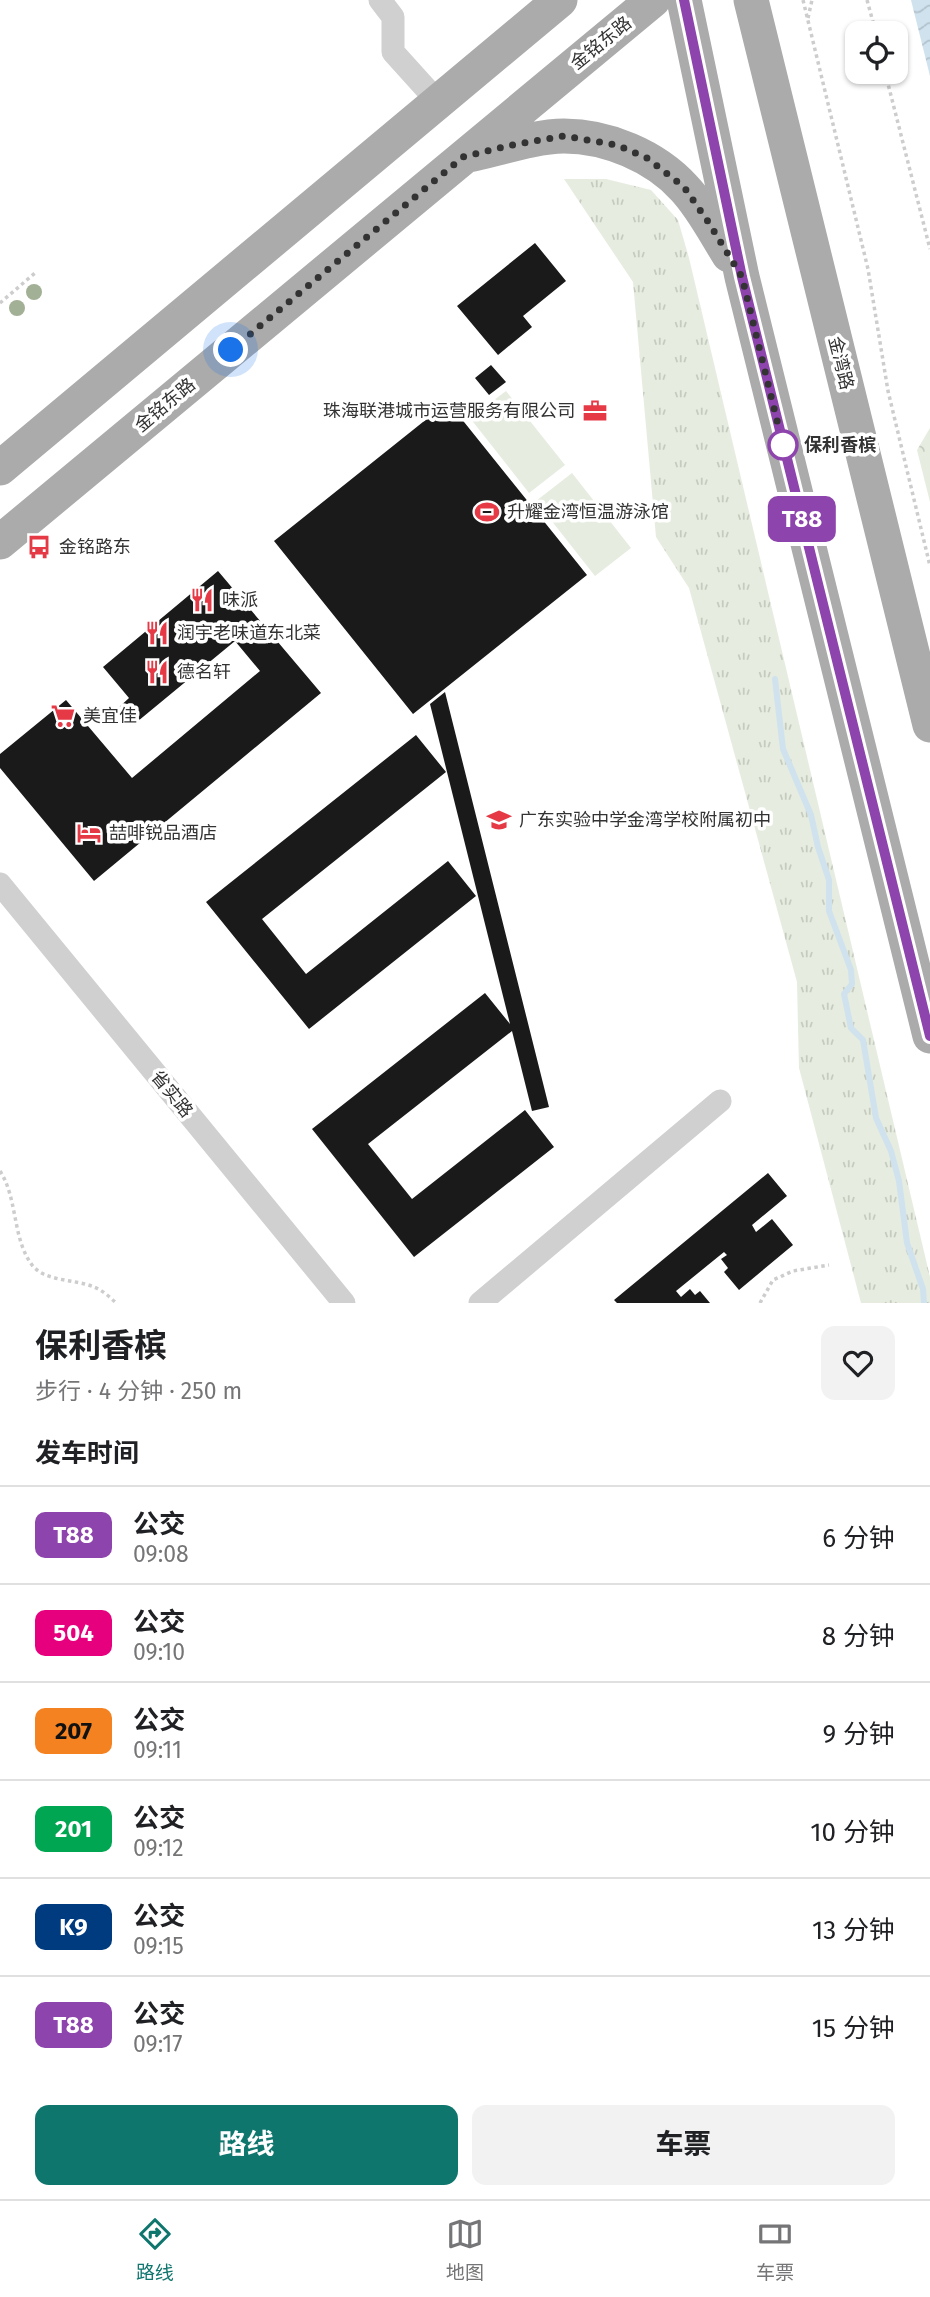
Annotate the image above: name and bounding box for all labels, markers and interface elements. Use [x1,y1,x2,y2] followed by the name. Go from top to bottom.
[566,12,636,74] street label: 金铭东路
[845,21,908,84] map controls
[845,21,908,84] button: locate
[213,332,248,367] your location
[824,334,858,392] street label: 金湾路
[130,373,200,437] street label: 金铭东路
[581,397,609,425] office icon: 珠海联港城市运营服务有限公司
[323,400,575,422] place label: 珠海联港城市运营服务有限公司
[768,430,798,460] marker: 保利香槟
[804,434,876,456] place label: 保利香槟
[762,496,842,542] line badge: T88
[473,498,501,526] sports icon: 升耀金湾恒温游泳馆
[507,501,669,523] place label: 升耀金湾恒温游泳馆
[782,505,822,533] text: T88
[25,533,53,561] bus stop icon: 金铭路东
[59,536,131,558] place label: 金铭路东
[188,586,216,614] restaurant icon: 味派
[222,589,258,611] place label: 味派
[143,619,171,647] restaurant icon: 润宇老味道东北菜
[177,622,321,644] place label: 润宇老味道东北菜
[143,658,171,686] restaurant icon: 德名轩
[177,661,231,683] place label: 德名轩
[49,702,77,730] supermarket icon: 美宜佳
[83,705,137,727] place label: 美宜佳
[485,806,513,834] school or university icon: 广东实验中学金湾学校附属初中
[519,809,771,831] place label: 广东实验中学金湾学校附属初中
[75,819,103,847] hotel icon: 喆啡锐品酒店
[109,822,217,844] place label: 喆啡锐品酒店
[146,1066,198,1122] street label: 省实路
[35,1326,167,1366] text: 保利香槟
[821,1326,895,1400] button: heart
[35,1377,242,1405] text: 步行 · 4 分钟 · 250 m
[35,1438,139,1469] text: 发车时间
[133,1509,185,1540] text: 公交
[53,1521,94,1549] text: T88
[822,1523,895,1554] text: 6 分钟
[133,1540,189,1568] text: 09:08
[133,1607,185,1638] text: 公交
[53,1619,94,1647] text: 504
[822,1621,895,1652] text: 8 分钟
[133,1638,185,1666] text: 09:10
[133,1705,185,1736] text: 公交
[55,1717,92,1745] text: 207
[822,1719,895,1750] text: 9 分钟
[133,1736,182,1764] text: 09:11
[133,1803,185,1834] text: 公交
[55,1815,92,1843] text: 201
[810,1817,895,1848] text: 10 分钟
[133,1834,184,1862] text: 09:12
[133,1901,185,1932] text: 公交
[59,1913,88,1941] text: K9
[812,1915,895,1946] text: 13 分钟
[133,1932,184,1960] text: 09:15
[133,1999,185,2030] text: 公交
[53,2011,94,2039] text: T88
[812,2013,895,2044] text: 15 分钟
[133,2030,182,2058] text: 09:17
[35,2105,458,2185] button: 路线
[472,2105,895,2185] button: 车票
[136,2215,174,2284] tab: 路线
[446,2215,484,2284] tab: 地图
[756,2215,794,2284] tab: 车票

